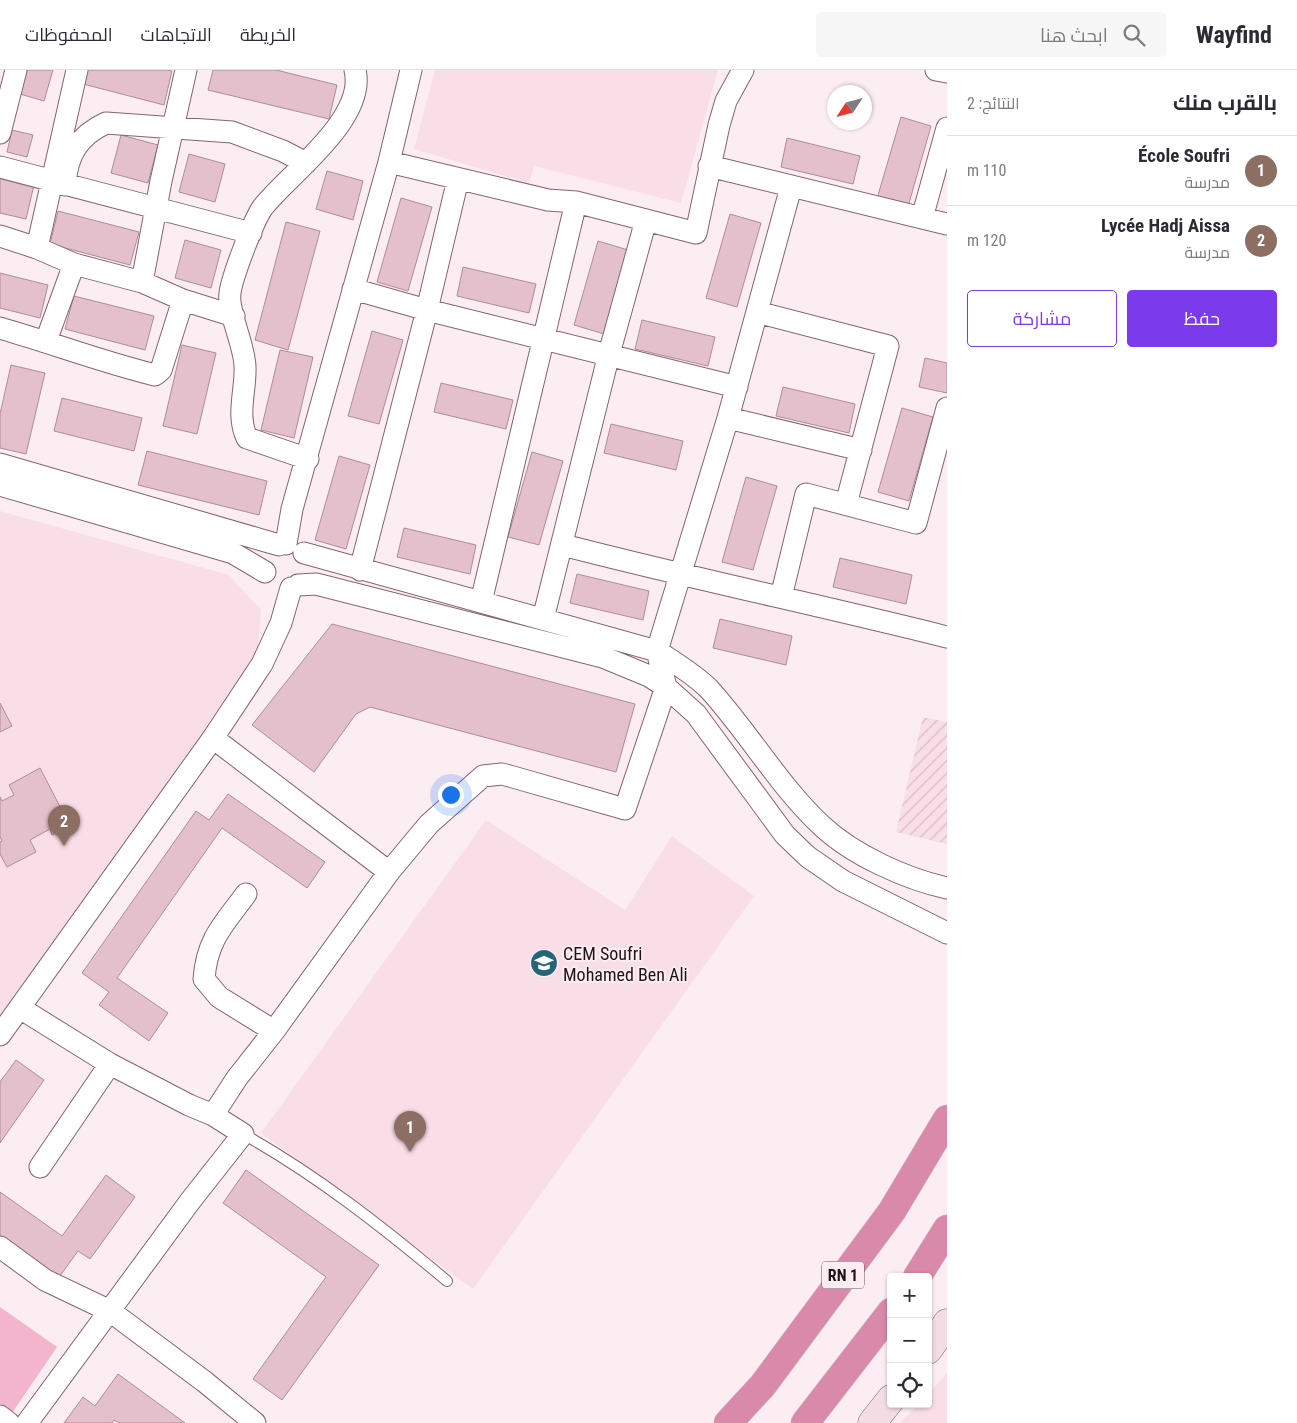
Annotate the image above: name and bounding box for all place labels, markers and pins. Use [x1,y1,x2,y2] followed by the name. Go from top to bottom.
[48,805,80,846] pin: 2
[563,943,688,985] place label: CEM Soufri Mohamed Ben Ali
[529,948,559,978] school or university icon: CEM Soufri Mohamed Ben Ali
[394,1111,426,1152] pin: 1

